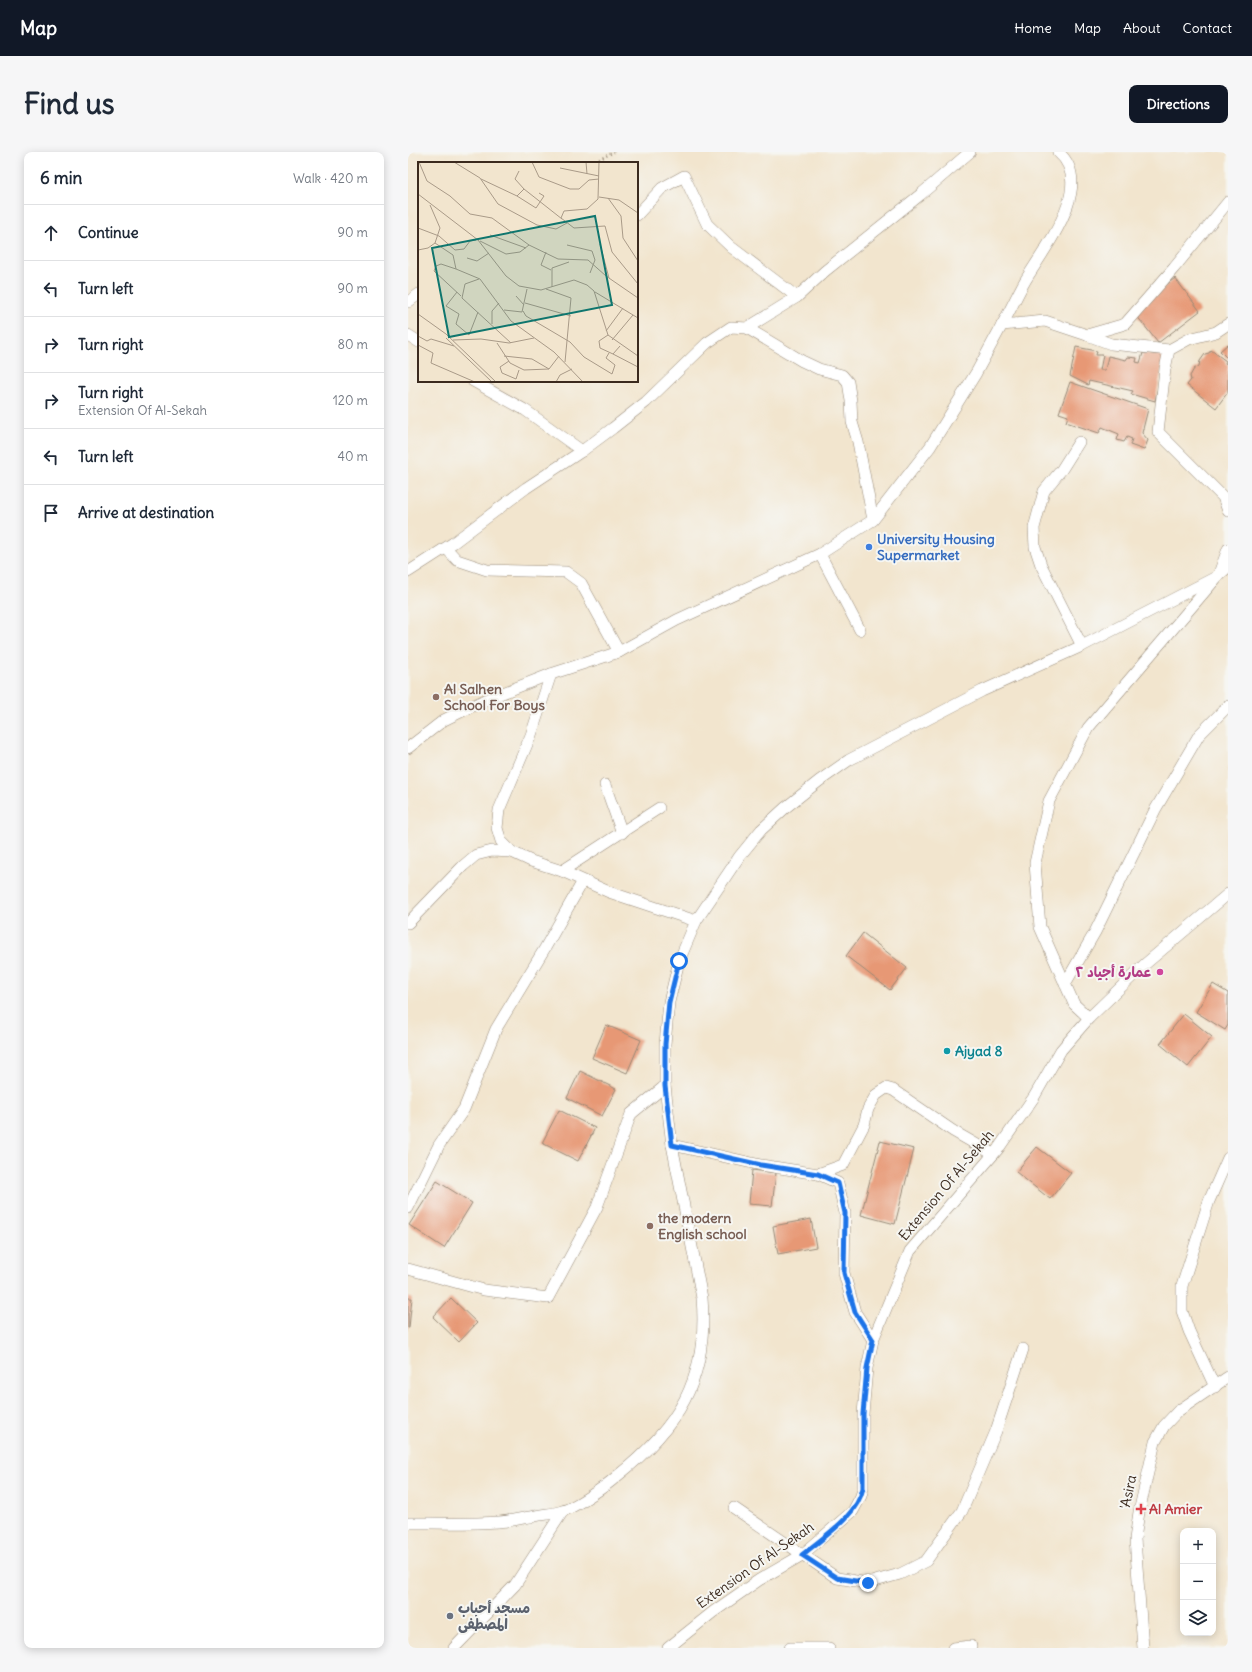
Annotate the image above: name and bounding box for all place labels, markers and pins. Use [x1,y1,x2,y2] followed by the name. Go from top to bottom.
[877,530,995,564] place label: University Housing Supermarket
[864,542,874,552] marker: University Housing Supermarket
[444,680,545,714] place label: Al Salhen School For Boys
[431,692,441,702] marker: Al Salhen School For Boys
[1076,963,1152,981] place label: عمارة أجياد ٢
[1155,967,1165,977] marker: عمارة أجياد ٢
[955,1042,1003,1060] place label: Ajyad 8
[942,1046,952,1056] marker: Ajyad 8
[658,1209,747,1243] place label: the modern English school
[645,1221,655,1231] marker: the modern English school
[1149,1500,1202,1518] place label: Al Amier
[1136,1504,1146,1514] marker: Al Amier
[458,1599,530,1633] place label: مسجد أحباب المصطفى
[445,1611,455,1621] marker: مسجد أحباب المصطفى

